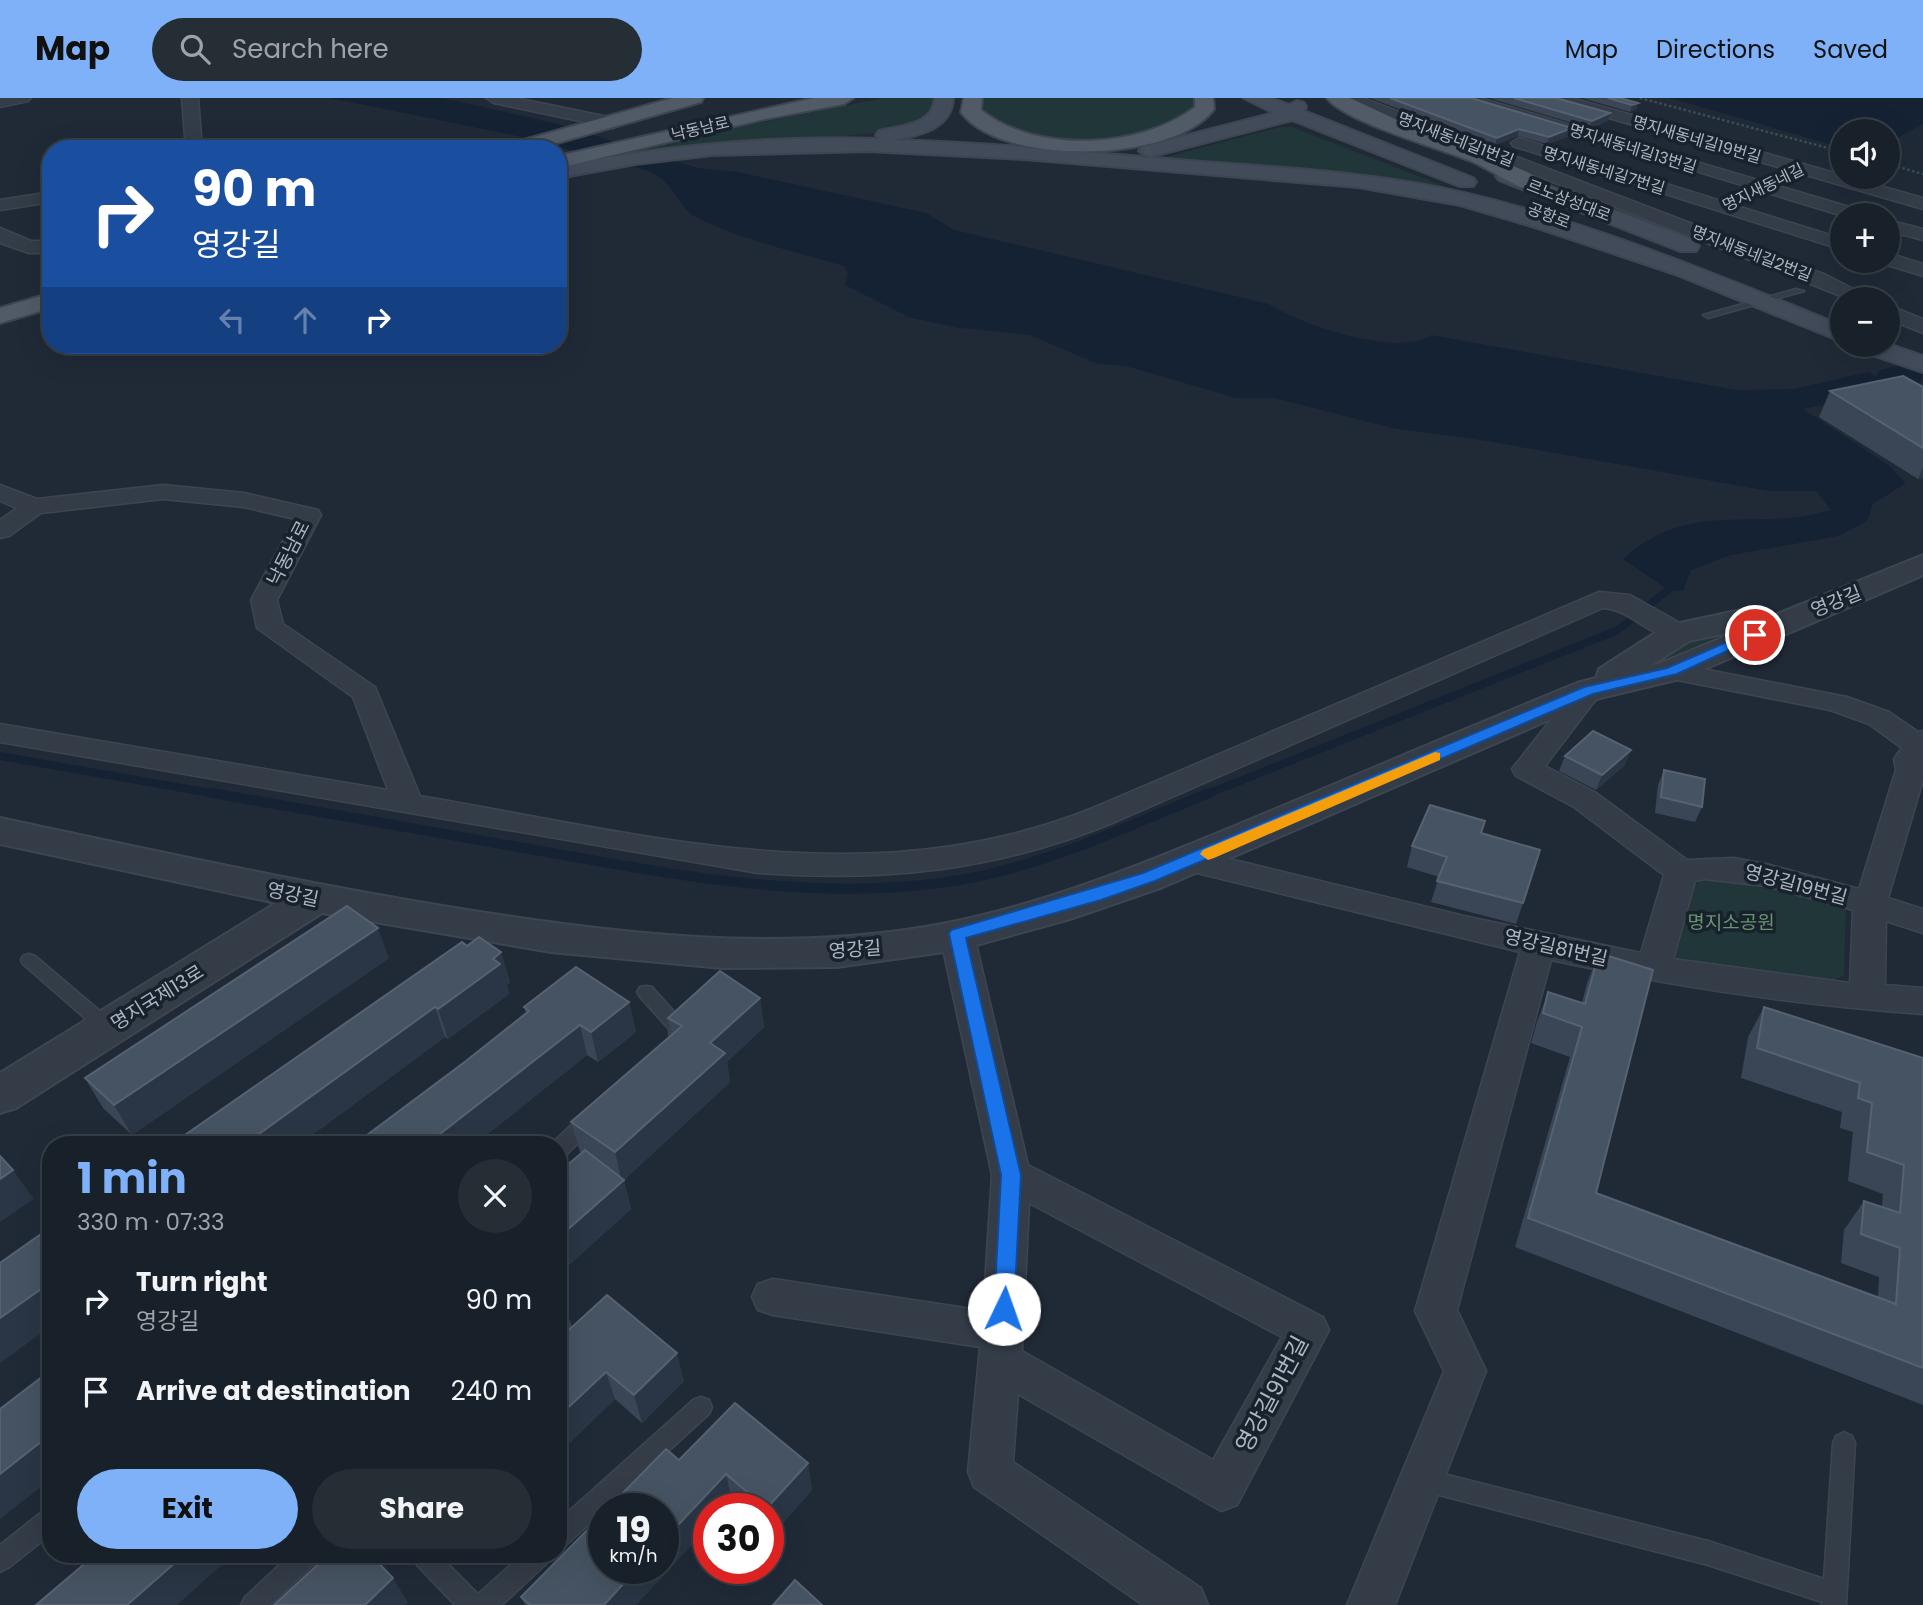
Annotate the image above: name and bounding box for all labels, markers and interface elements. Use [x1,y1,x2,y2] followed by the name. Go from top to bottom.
[152,18,642,81] search box
[35,25,110,72] text: Map
[176,30,214,68] icon: search
[232,31,389,67] text: Search here
[1565,33,1618,66] text: Map
[1656,33,1775,66] text: Directions
[1813,33,1888,66] text: Saved
[1394,107,1517,172] street label: 명지새동네길1번길
[1630,110,1764,169] street label: 명지새동네길19번길
[669,111,732,146] street label: 낙동남로
[1566,118,1699,179] street label: 명지새동네길13번길
[1830,119,1900,357] map controls
[1830,119,1900,189] button: sound
[1540,141,1668,200] street label: 명지새동네길7번길
[192,155,316,223] text: 90 m
[1718,158,1808,217] street label: 명지새동네길
[77,168,168,259] icon: right
[1523,174,1614,227] street label: 르노삼성대로
[1524,197,1574,234] street label: 공항로
[1830,203,1900,273] button: +
[1688,220,1815,287] street label: 명지새동네길2번길
[192,222,280,267] text: 영강길
[1830,287,1900,357] button: −
[213,301,251,339] icon: left
[286,301,324,339] icon: ahead
[359,301,397,339] icon: right
[261,516,316,591] street label: 낙동남로
[1807,579,1866,624] street label: 영강길
[1725,605,1785,665] pin
[1736,616,1774,654] icon: arrive
[1741,858,1850,911] street label: 영강길19번길
[264,876,321,913] street label: 영강길
[1687,909,1775,936] park label: 명지소공원
[1501,922,1610,973] street label: 영강길81번길
[828,934,882,965] street label: 영강길
[106,958,209,1037] street label: 명지국제13로
[77,1149,187,1208] text: 1 min
[458,1159,532,1233] button: close
[77,1206,225,1238] text: 330 m · 07:33
[136,1264,268,1300] text: Turn right
[967,1272,1041,1346] position arrow
[77,1282,115,1320] icon: right
[466,1282,532,1318] text: 90 m
[136,1305,199,1337] text: 영강길
[1228,1330,1316,1458] street label: 영강길91번길
[77,1373,115,1411] icon: arrive
[136,1373,411,1409] text: Arrive at destination
[451,1373,532,1409] text: 240 m
[77,1469,298,1549] button: Exit
[312,1469,532,1549] button: Share
[693,1493,784,1584] speed limit sign: 30
[616,1505,651,1554] text: 19
[610,1543,657,1568] text: km/h

